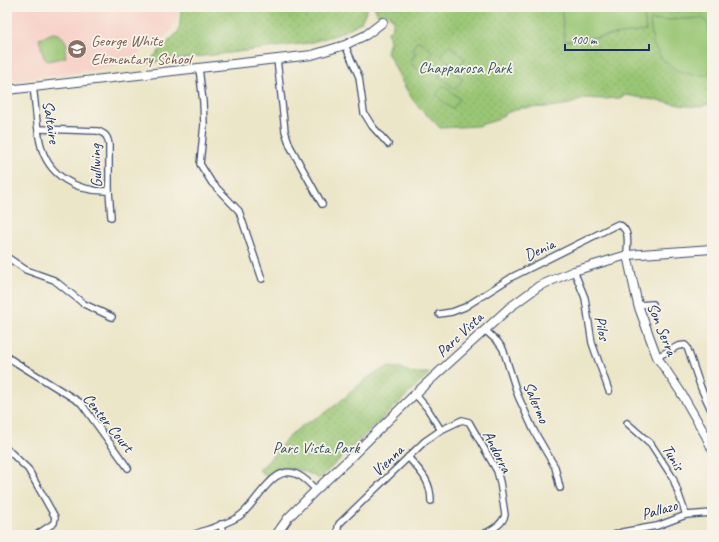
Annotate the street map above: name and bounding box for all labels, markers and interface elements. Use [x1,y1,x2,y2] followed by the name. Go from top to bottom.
[565,26,649,52] scale bar
[91,31,194,69] place label: George White Elementary School
[571,32,598,48] text: 100 m
[66,38,88,60] school or university icon: George White Elementary School
[419,58,513,78] park label: Chapparosa Park
[38,99,65,147] street label: Saltaire
[85,143,107,188] street label: Gullwing
[521,234,559,266] street label: Denia
[642,300,682,360] street label: Son Serra
[432,307,488,362] street label: Parc Vista
[590,314,614,344] street label: Pilos
[518,379,554,427] street label: Salermo
[78,389,139,458] street label: Center Court
[478,427,517,477] street label: Andorra
[273,438,361,458] park label: Parc Vista Park
[367,440,409,481] street label: Vienna
[657,441,690,476] street label: Tunis
[639,495,681,525] street label: Pallazo

